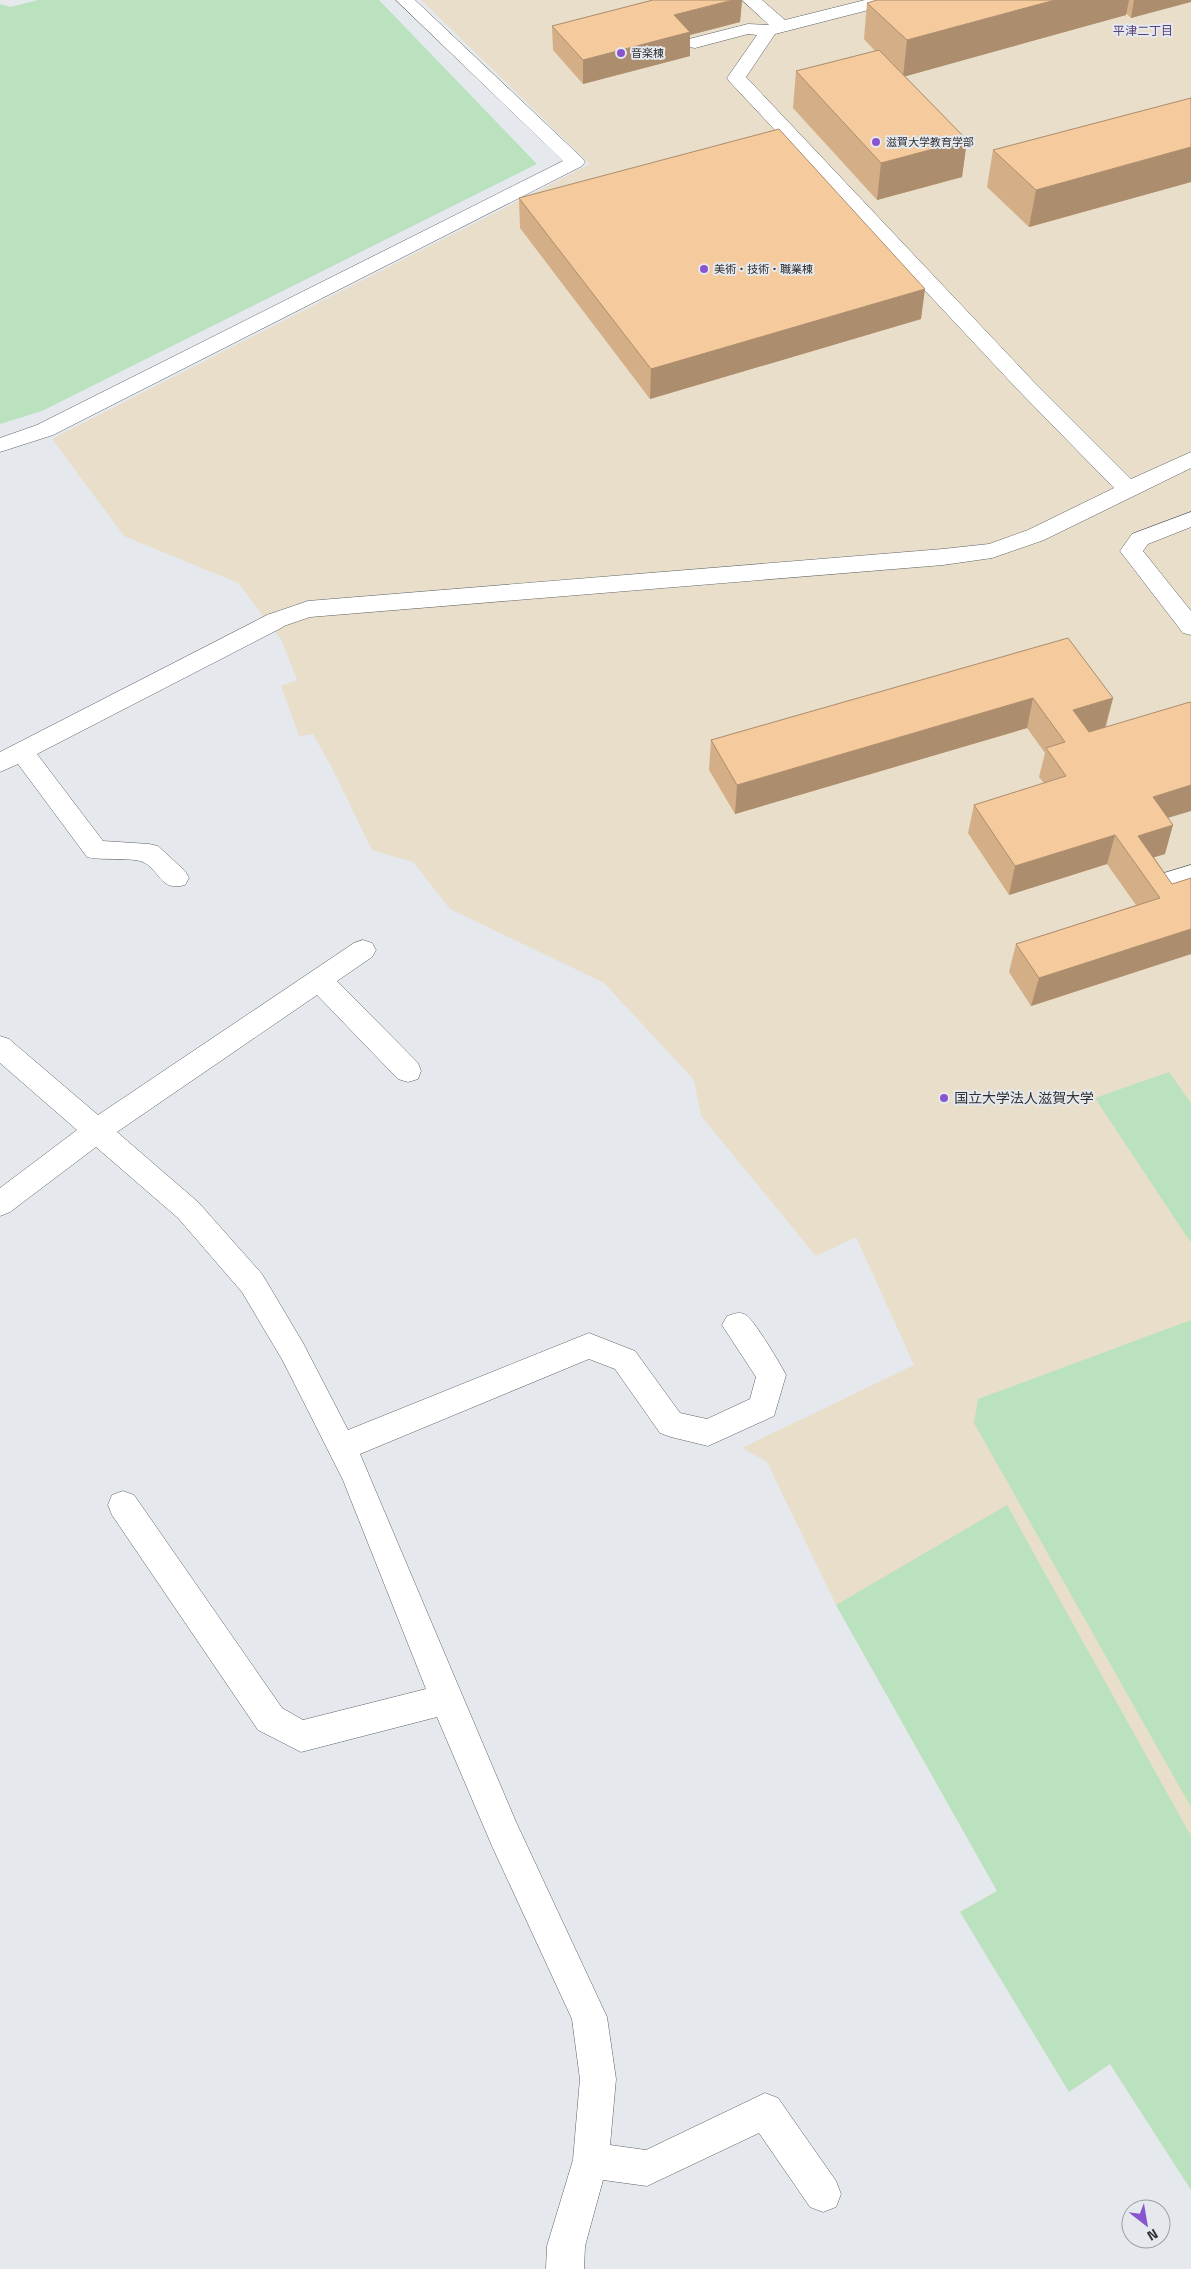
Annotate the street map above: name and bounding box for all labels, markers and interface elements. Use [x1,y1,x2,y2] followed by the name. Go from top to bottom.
[1113,21,1173,40] district label: 平津二丁目
[631,45,664,61] place label: 音楽棟
[615,47,627,59] marker: 音楽棟
[886,134,974,150] place label: 滋賀大学教育学部
[870,136,882,148] marker: 滋賀大学教育学部
[714,261,813,277] place label: 美術・技術・職業棟
[698,263,710,275] marker: 美術・技術・職業棟
[954,1087,1094,1108] place label: 国立大学法人滋賀大学
[938,1092,950,1104] marker: 国立大学法人滋賀大学
[1121,2199,1171,2249] north arrow
[1143,2224,1163,2247] text: N

